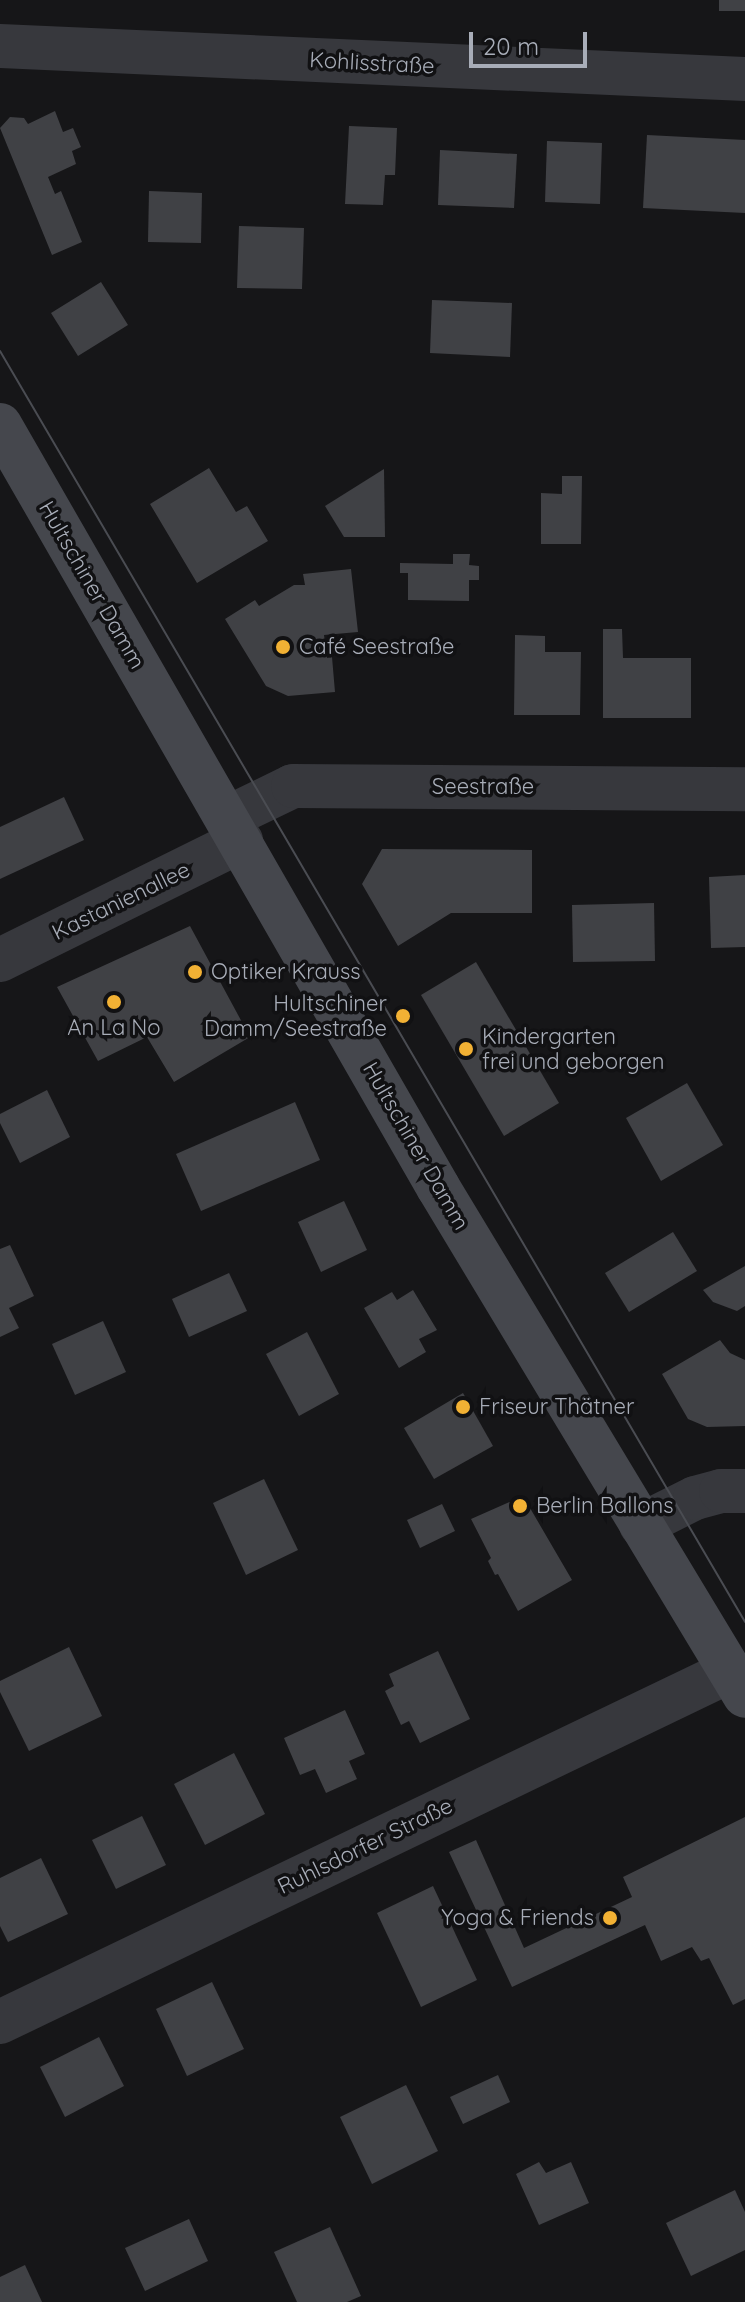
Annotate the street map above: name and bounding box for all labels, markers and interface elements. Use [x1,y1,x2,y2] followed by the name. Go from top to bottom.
[473,16,591,66] scale bar
[483,31,539,61] text: 20 m
[309,47,435,79] street label: Kohlisstraße
[33,497,151,673] street label: Hultschiner Damm
[299,634,455,660] place label: Café Seestraße
[274,638,292,656] marker: Café Seestraße
[432,774,534,800] street label: Seestraße
[48,856,194,946] street label: Kastanienallee
[211,959,361,985] place label: Optiker Krauss
[186,963,204,981] marker: Optiker Krauss
[204,990,387,1042] place label: Hultschiner Damm/Seestraße
[105,993,123,1011] marker: An La No
[394,1007,412,1025] marker: Hultschiner Damm/Seestraße
[67,1015,161,1041] place label: An La No
[482,1023,665,1074] place label: Kindergarten frei und geborgen
[457,1040,475,1058] marker: Kindergarten frei und geborgen
[357,1058,475,1234] street label: Hultschiner Damm
[479,1394,634,1420] place label: Friseur Thätner
[454,1398,472,1416] marker: Friseur Thätner
[536,1493,674,1519] place label: Berlin Ballons
[511,1497,529,1515] marker: Berlin Ballons
[273,1792,457,1900] street label: Ruhlsdorfer Straße
[441,1905,594,1931] place label: Yoga & Friends
[601,1909,619,1927] marker: Yoga & Friends

